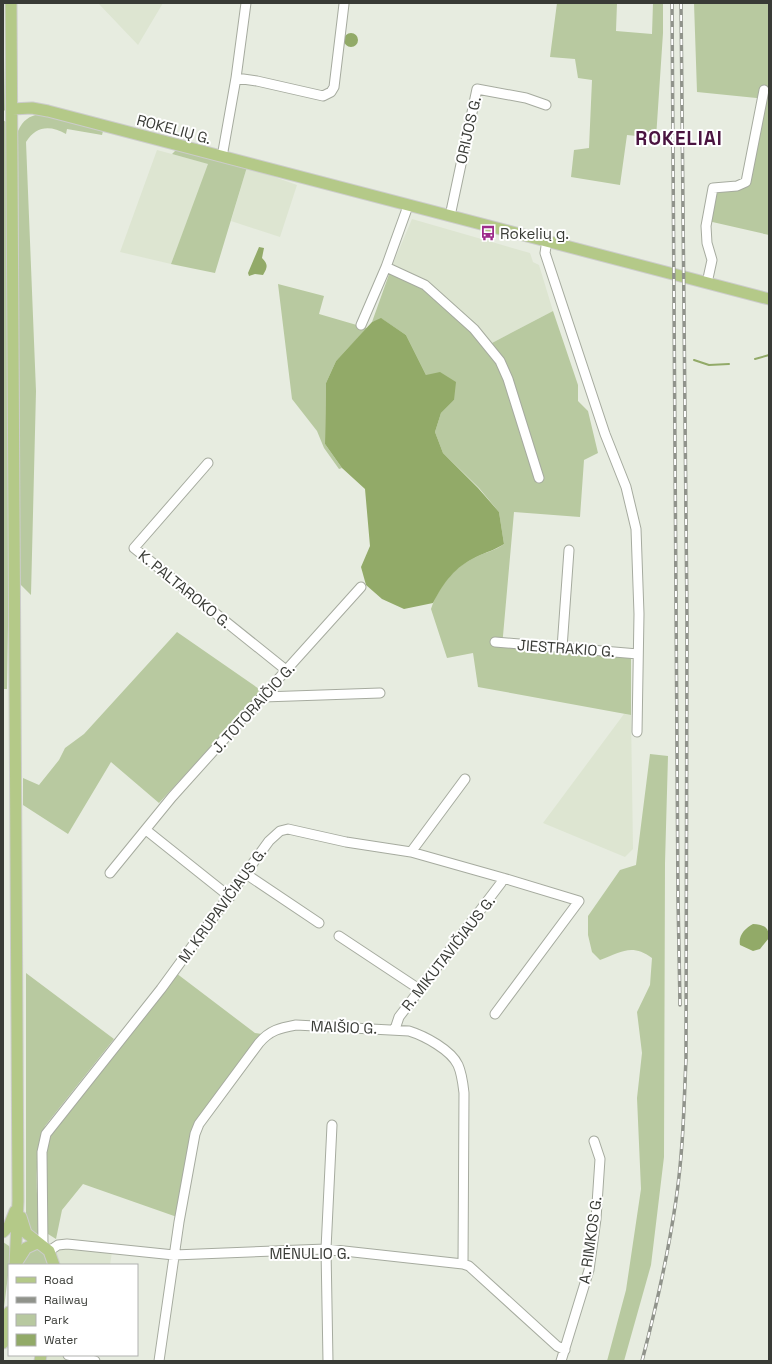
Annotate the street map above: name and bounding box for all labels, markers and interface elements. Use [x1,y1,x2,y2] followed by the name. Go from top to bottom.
[451,94,485,166] street label: ORIJOS G.
[135,110,213,148] street label: ROKELIŲ G.
[635,126,723,151] district label: ROKELIAI
[479,224,497,242] bus stop icon: Rokelių g.
[500,224,569,243] place label: Rokelių g.
[135,546,235,632] street label: K. PALTAROKO G.
[517,635,615,661] street label: JIESTRAKIO G.
[208,659,298,757] street label: J. TOTORAIČIO G.
[174,844,270,966] street label: M. KRUPAVIČIAUS G.
[397,892,499,1014] street label: R. MIKUTAVIČIAUS G.
[310,1016,378,1038] street label: MAIŠIO G.
[574,1195,606,1285] street label: A. RIMKOS G.
[270,1244,350,1263] street label: MĖNULIO G.
[8,1264,138,1356] legend
[44,1272,73,1288] text: Road
[44,1292,88,1308] text: Railway
[44,1312,69,1328] text: Park
[44,1332,78,1348] text: Water

